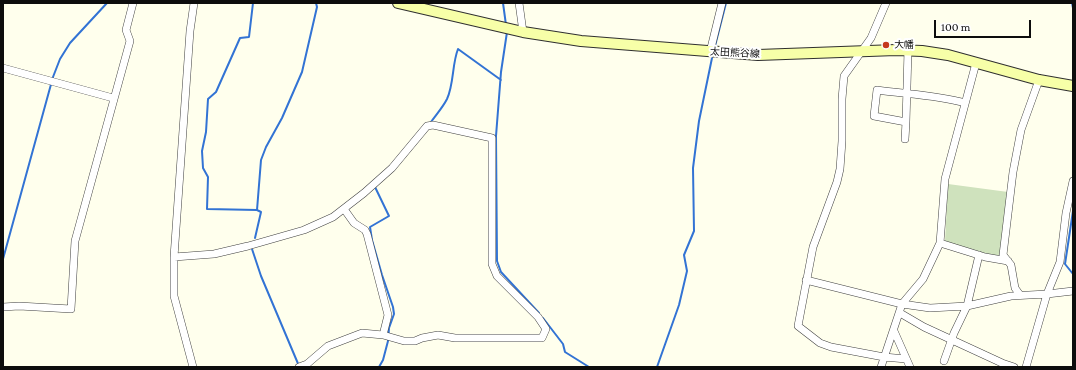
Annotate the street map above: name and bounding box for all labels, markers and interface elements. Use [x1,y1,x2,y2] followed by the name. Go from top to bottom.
[936,12,1033,38] scale bar
[941,20,970,34] text: 100 m
[894,39,914,51] place label: 大幡
[881,40,891,50] marker: 大幡
[710,46,760,60] street label: 太田熊谷線

